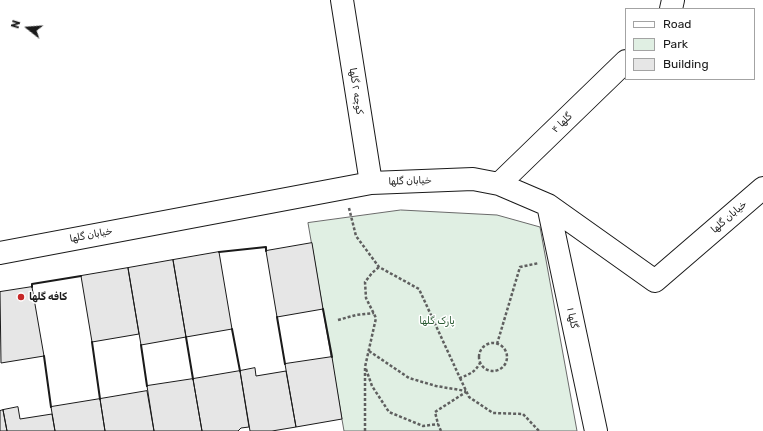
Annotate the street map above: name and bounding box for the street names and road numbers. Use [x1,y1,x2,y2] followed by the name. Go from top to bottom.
[346,67,366,115] street label: کوچه ۲ گلها
[549,111,575,135] street label: ۴ گلها
[388,174,432,188] street label: خیابان گلها
[709,198,749,236] street label: خیابان گلها
[69,225,113,245] street label: خیابان گلها
[564,307,580,329] street label: ۱ گلها

